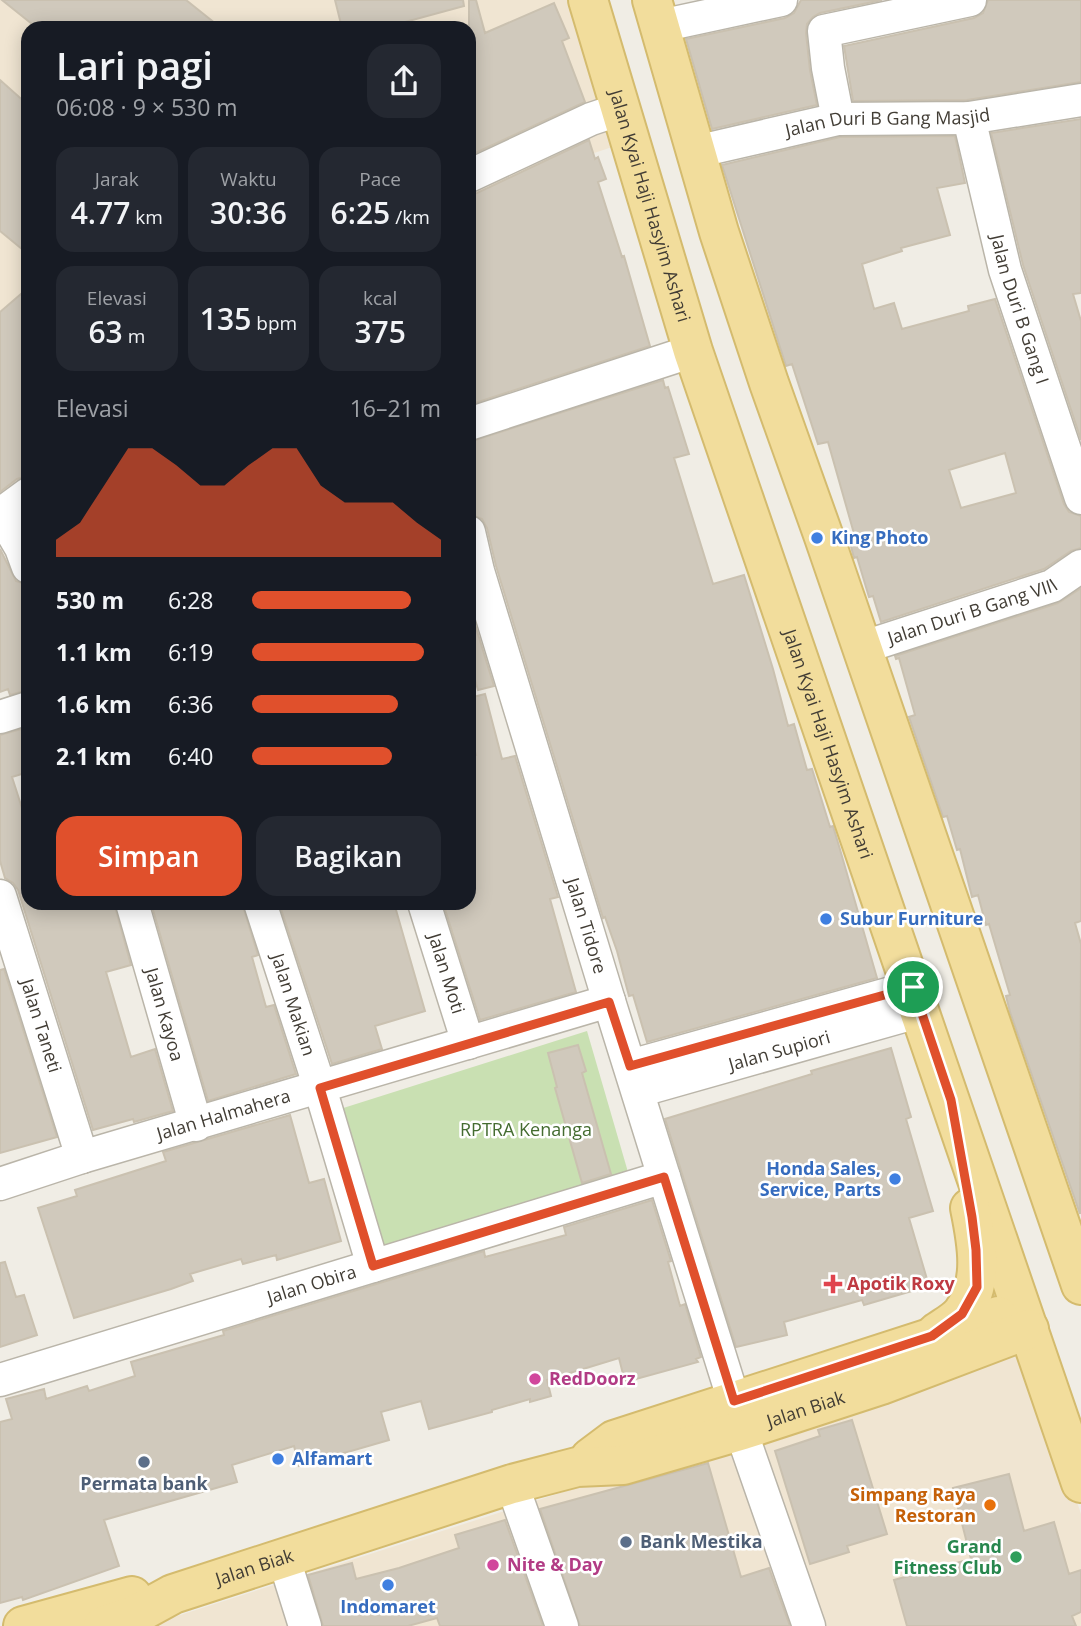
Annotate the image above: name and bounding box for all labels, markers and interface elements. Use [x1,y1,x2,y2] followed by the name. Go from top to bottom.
[56,39,213,91] text: Lari pagi
[367,44,441,118] button: share
[604,85,697,325] street label: Jalan Kyai Haji Hasyim Ashari
[56,91,238,123] text: 06:08 · 9 × 530 m
[781,102,992,142] street label: Jalan Duri B Gang Masjid
[95,166,139,192] text: Jarak
[220,166,277,192] text: Waktu
[359,166,401,192] text: Pace
[71,192,130,233] text: 4.77
[210,192,287,233] text: 30:36
[331,192,390,233] text: 6:25
[130,204,163,230] text: km
[390,204,430,230] text: /km
[986,230,1055,387] street label: Jalan Duri B Gang I
[87,285,147,311] text: Elevasi
[363,285,397,311] text: kcal
[200,298,251,339] text: 135
[251,310,297,336] text: bpm
[88,311,123,352] text: 63
[354,311,406,352] text: 375
[123,323,145,349] text: m
[56,392,129,424] text: Elevasi
[350,392,441,424] text: 16–21 m
[831,525,928,549] place label: King Photo
[809,530,825,546] marker: King Photo
[882,573,1062,650] street label: Jalan Duri B Gang VIII
[56,584,124,616] text: 530 m
[168,584,214,616] text: 6:28
[778,624,879,862] street label: Jalan Kyai Haji Hasyim Ashari
[56,636,132,668] text: 1.1 km
[168,636,214,668] text: 6:19
[56,688,132,720] text: 1.6 km
[168,688,214,720] text: 6:36
[56,740,132,772] text: 2.1 km
[168,740,214,772] text: 6:40
[56,816,242,896] button: Simpan
[256,816,441,896] button: Bagikan
[561,873,613,976] street label: Jalan Tidore
[840,906,983,930] place label: Subur Furniture
[818,911,834,927] marker: Subur Furniture
[423,928,471,1017] street label: Jalan Moti
[266,948,322,1059] street label: Jalan Makian
[883,957,943,1017] pin
[140,963,190,1064] street label: Jalan Kayoa
[894,968,932,1006] icon: arrive
[15,974,68,1075] street label: Jalan Taneti
[724,1024,833,1076] street label: Jalan Supiori
[152,1083,293,1146] street label: Jalan Halmahera
[460,1117,592,1141] park label: RPTRA Kenanga
[760,1156,881,1201] place label: Honda Sales, Service, Parts
[887,1171,903,1187] marker: Honda Sales, Service, Parts
[262,1259,359,1309] street label: Jalan Obira
[847,1271,956,1295] place label: Apotik Roxy
[825,1276,841,1292] marker: Apotik Roxy
[549,1366,636,1390] place label: RedDoorz
[527,1371,543,1387] marker: RedDoorz
[761,1384,848,1433] street label: Jalan Biak
[292,1446,372,1470] place label: Alfamart
[270,1451,286,1467] marker: Alfamart
[136,1454,152,1470] marker: Permata bank
[80,1471,208,1495] place label: Permata bank
[850,1482,976,1527] place label: Simpang Raya Restoran
[982,1497,998,1513] marker: Simpang Raya Restoran
[640,1529,763,1553] place label: Bank Mestika
[618,1534,634,1550] marker: Bank Mestika
[894,1534,1002,1579] place label: Grand Fitness Club
[210,1543,297,1591] street label: Jalan Biak
[1008,1549,1024,1565] marker: Grand Fitness Club
[507,1552,604,1576] place label: Nite & Day
[485,1557,501,1573] marker: Nite & Day
[380,1577,396,1593] marker: Indomaret
[340,1594,436,1618] place label: Indomaret

